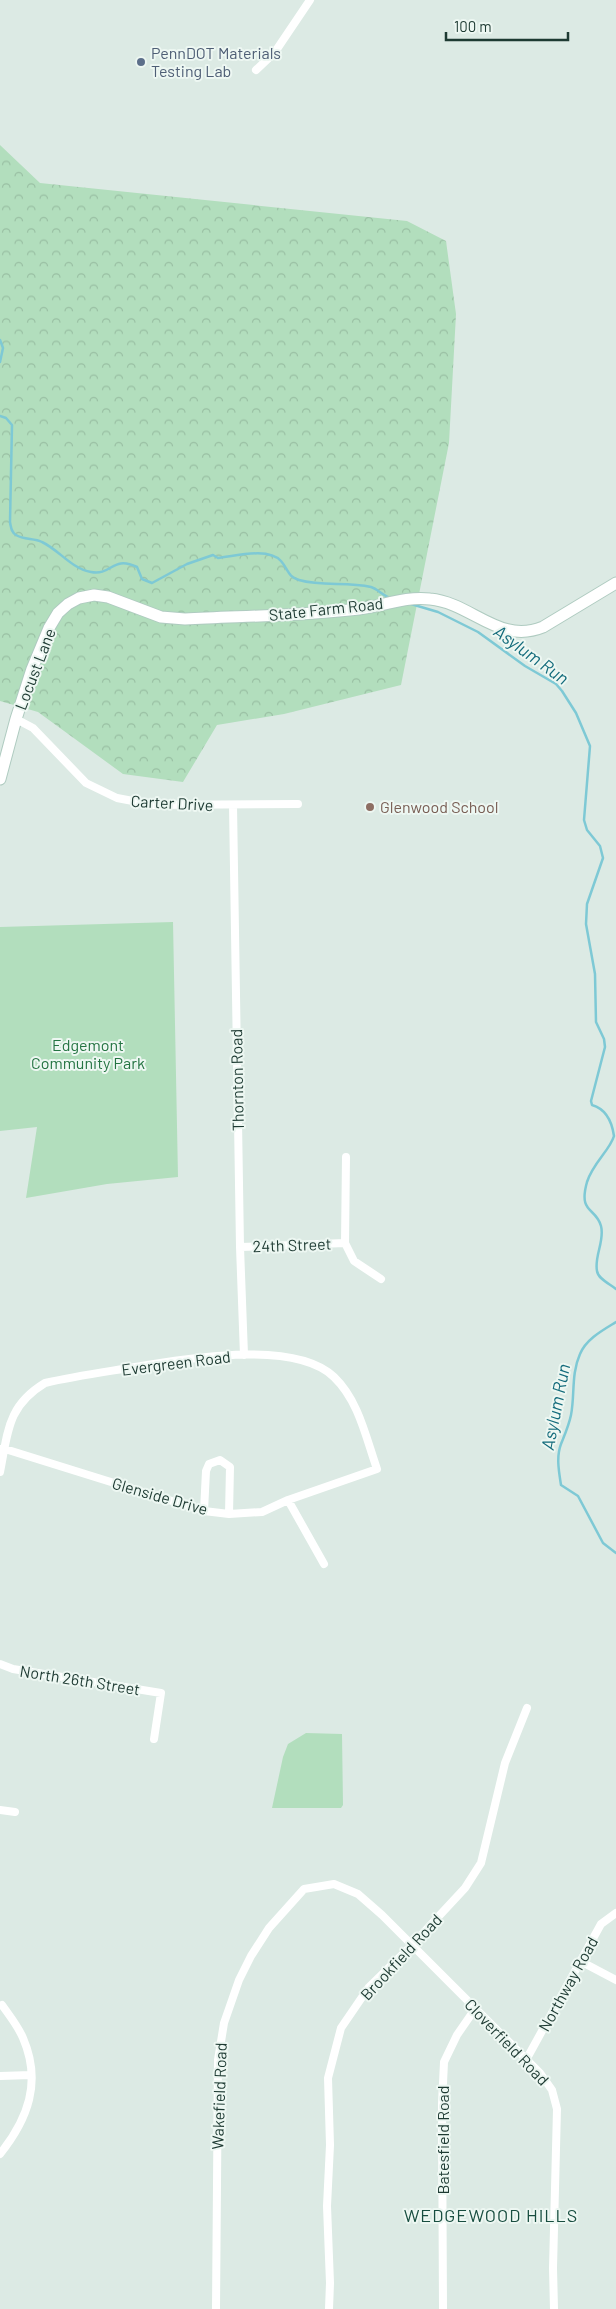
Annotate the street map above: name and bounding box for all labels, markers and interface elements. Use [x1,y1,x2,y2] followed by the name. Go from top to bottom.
[446,10,568,42] scale bar
[454,17,492,35] text: 100 m
[151,43,281,80] place label: PennDOT Materials Testing Lab
[135,56,147,68] marker: PennDOT Materials Testing Lab
[268,593,384,624] street label: State Farm Road
[490,620,573,689] water label: Asylum Run
[10,625,59,712] street label: Locust Lane
[130,791,214,814] street label: Carter Drive
[380,797,498,816] place label: Glenwood School
[364,801,376,813] marker: Glenwood School
[226,1029,247,1131] street label: Thornton Road
[31,1035,145,1072] park label: Edgemont Community Park
[252,1234,332,1255] street label: 24th Street
[120,1346,232,1379] street label: Evergreen Road
[536,1362,574,1452] water label: Asylum Run
[110,1473,210,1518] street label: Glenside Drive
[19,1661,142,1698] street label: North 26th Street
[356,1910,445,2004] street label: Brookfield Road
[534,1933,601,2034] street label: Northway Road
[461,1994,553,2089] street label: Cloverfield Road
[207,2042,230,2150] street label: Wakefield Road
[433,2085,452,2195] street label: Batesfield Road
[404,2204,578,2226] district label: WEDGEWOOD HILLS

